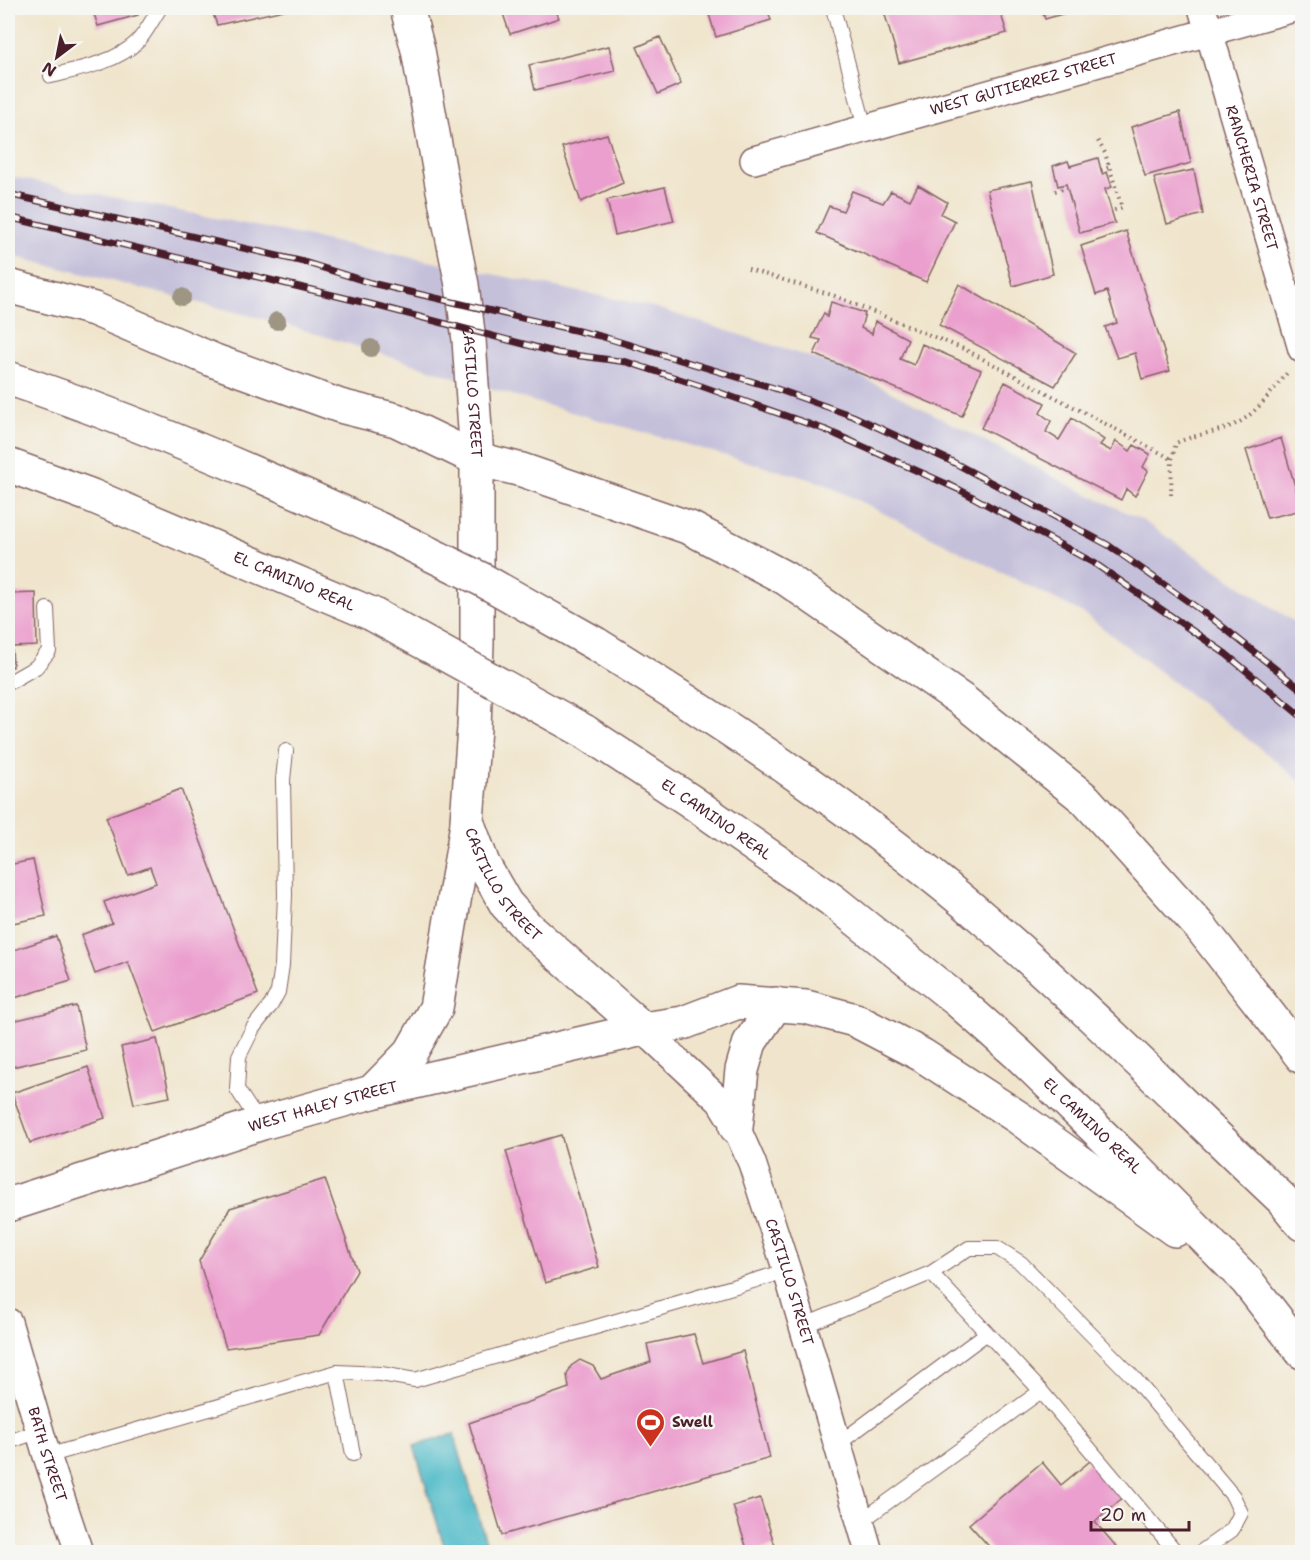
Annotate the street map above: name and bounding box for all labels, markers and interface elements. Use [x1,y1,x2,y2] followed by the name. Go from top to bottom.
[27,27,87,87] north arrow
[928,48,1119,120] street label: WEST GUTIERREZ STREET
[38,57,60,82] text: N
[1221,103,1283,253] street label: RANCHERIA STREET
[457,325,487,458] street label: CASTILLO STREET
[230,547,358,616] street label: EL CAMINO REAL
[657,774,775,865] street label: EL CAMINO REAL
[460,825,546,945] street label: CASTILLO STREET
[1038,1073,1146,1178] street label: EL CAMINO REAL
[246,1076,399,1137] street label: WEST HALEY STREET
[761,1216,818,1348] street label: CASTILLO STREET
[23,1405,72,1504] street label: BATH STREET
[635,1406,667,1448] sports icon: Swell
[672,1412,713,1432] place label: Swell
[1091,1494,1188,1532] scale bar
[1100,1503,1146,1527] text: 20 m

